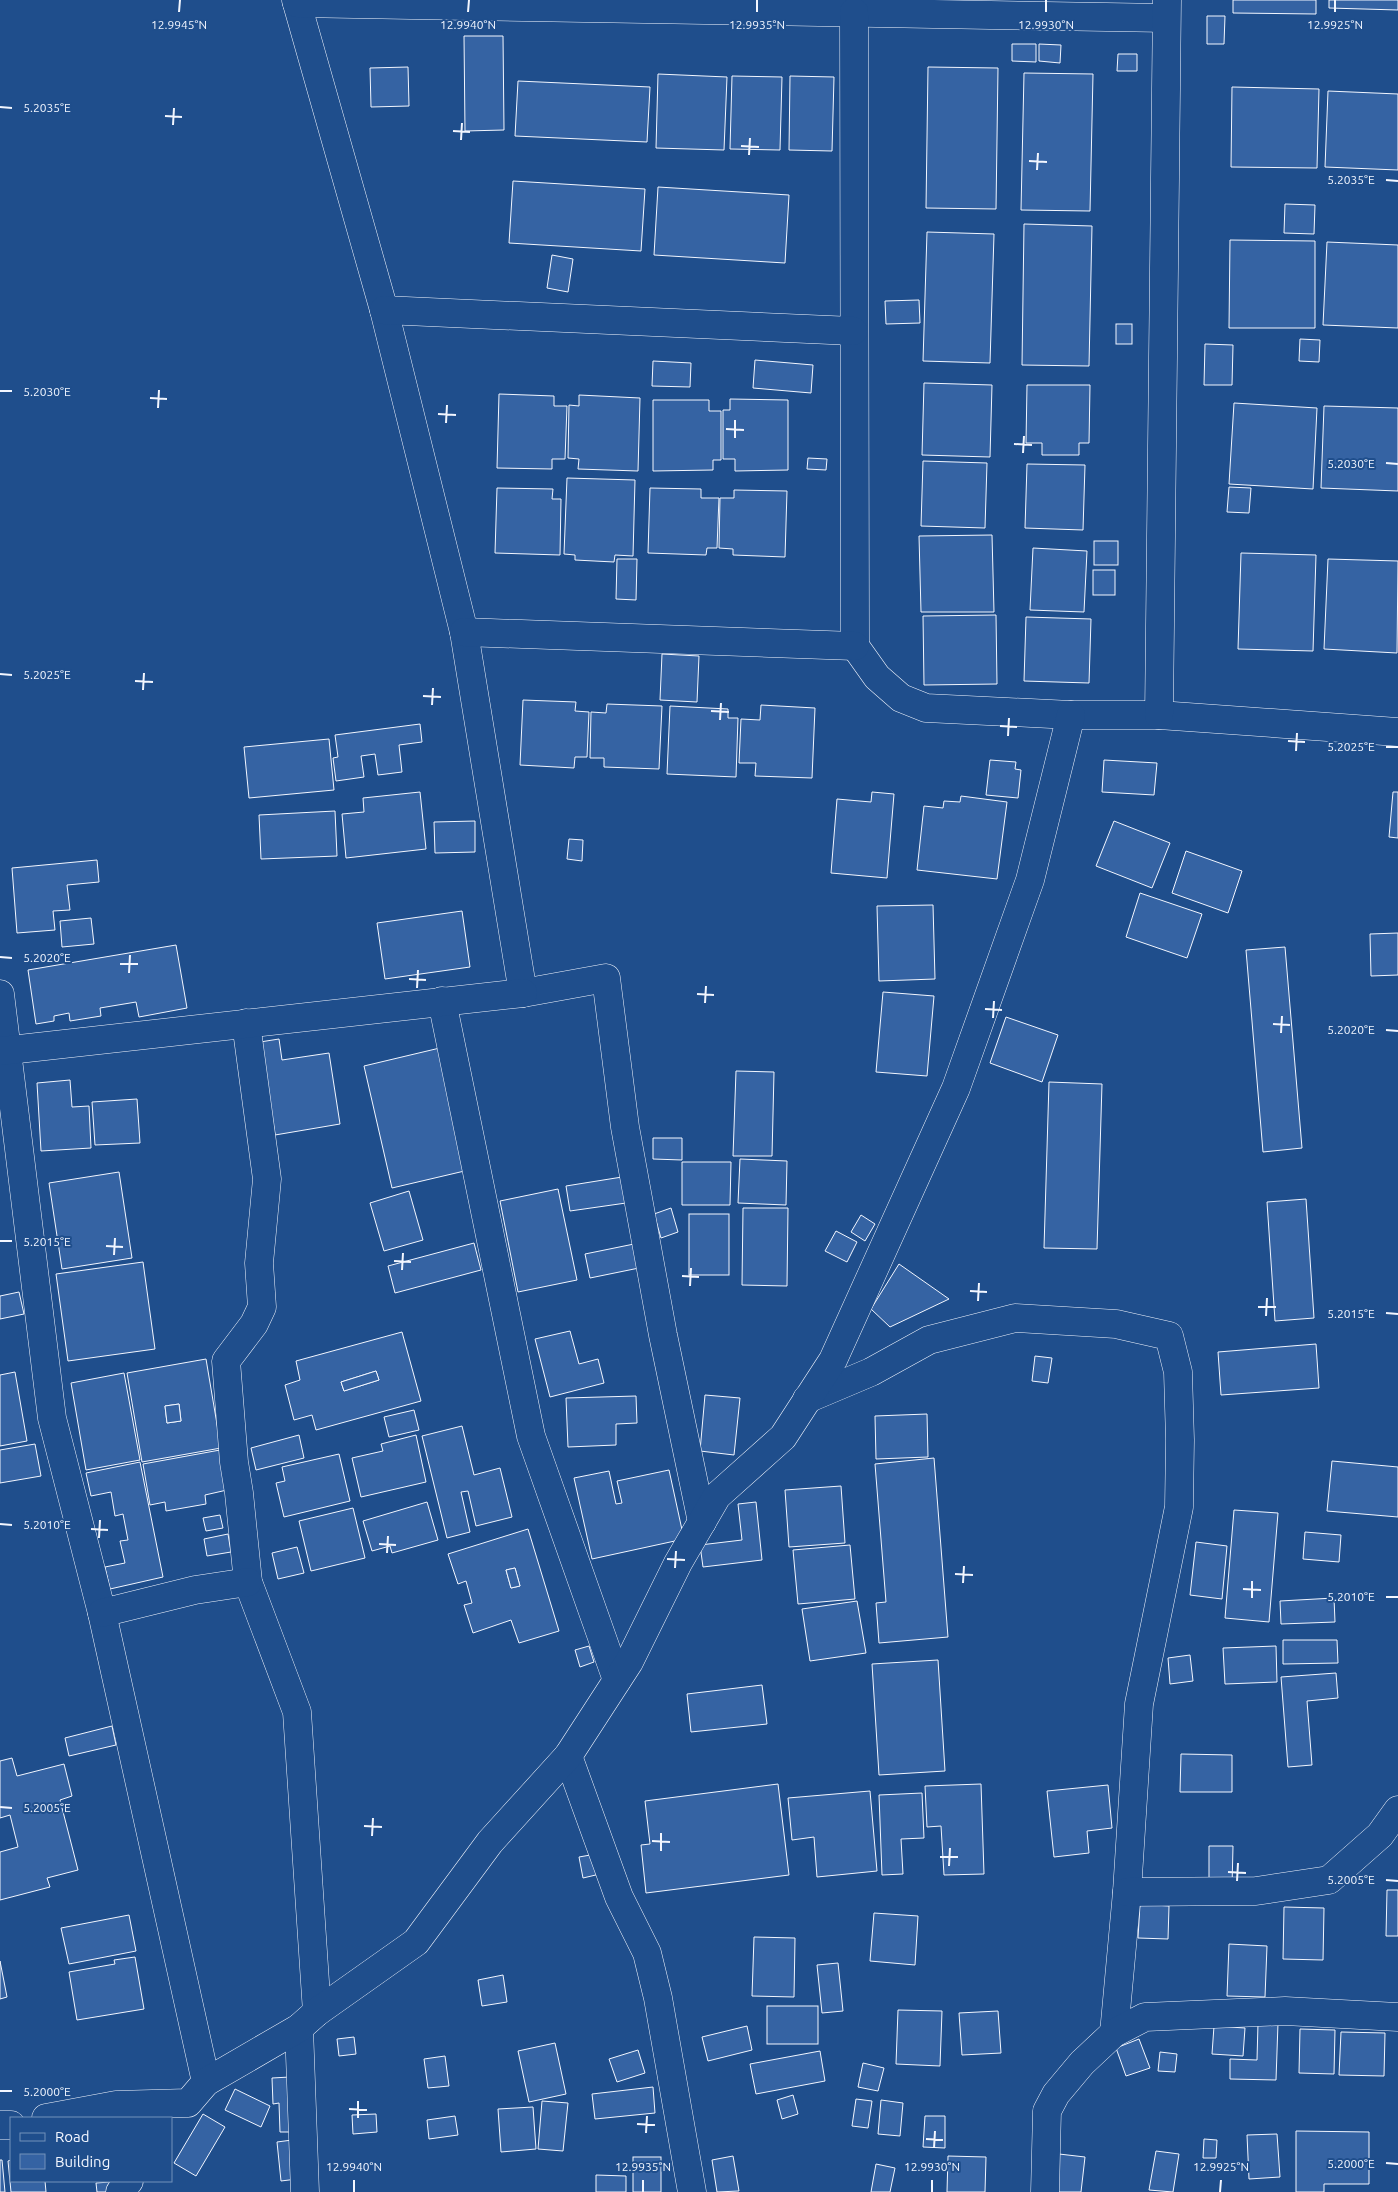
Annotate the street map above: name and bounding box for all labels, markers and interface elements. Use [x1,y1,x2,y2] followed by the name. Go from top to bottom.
[151,18,207,31] text: 12.9945°N
[440,18,496,31] text: 12.9940°N
[729,18,785,31] text: 12.9935°N
[1018,18,1074,31] text: 12.9930°N
[1307,18,1363,31] text: 12.9925°N
[23,101,71,114] text: 5.2035°E
[1327,173,1375,186] text: 5.2035°E
[23,385,71,398] text: 5.2030°E
[1327,457,1375,470] text: 5.2030°E
[23,668,71,681] text: 5.2025°E
[1327,740,1375,753] text: 5.2025°E
[23,951,71,964] text: 5.2020°E
[1327,1023,1375,1036] text: 5.2020°E
[23,1235,71,1248] text: 5.2015°E
[1327,1307,1375,1320] text: 5.2015°E
[23,1518,71,1531] text: 5.2010°E
[1327,1590,1375,1603] text: 5.2010°E
[23,1801,71,1814] text: 5.2005°E
[1327,1873,1375,1886] text: 5.2005°E
[23,2085,71,2098] text: 5.2000°E
[10,2117,172,2182] legend
[55,2128,90,2145] text: Road
[55,2153,110,2170] text: Building
[1327,2157,1375,2170] text: 5.2000°E
[326,2160,382,2173] text: 12.9940°N
[615,2160,671,2173] text: 12.9935°N
[904,2160,960,2173] text: 12.9930°N
[1193,2160,1249,2173] text: 12.9925°N

